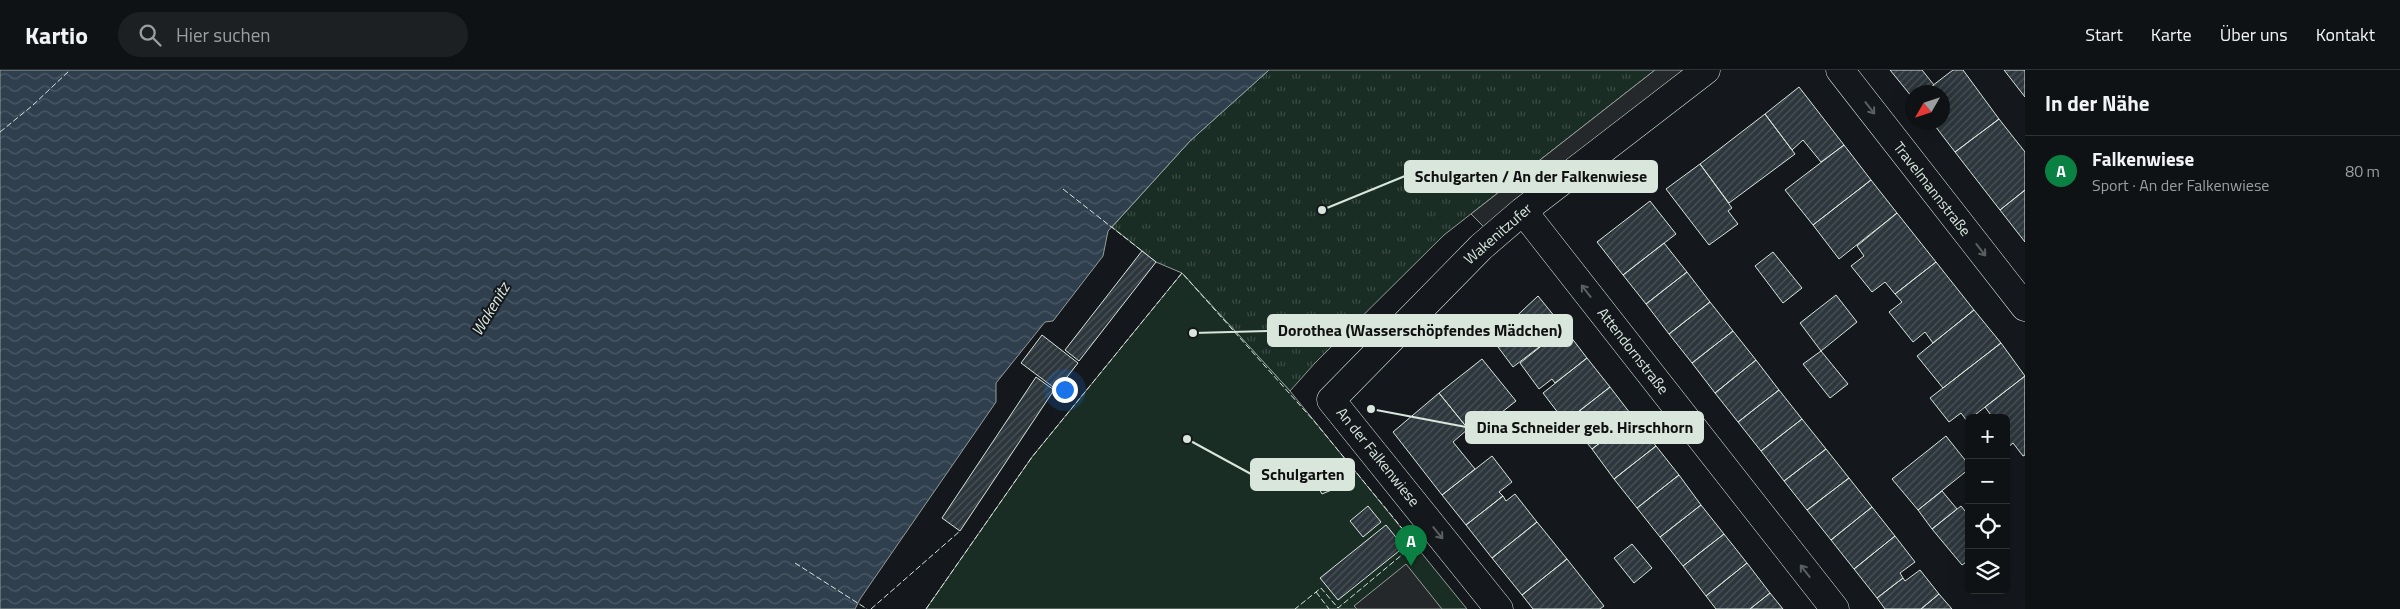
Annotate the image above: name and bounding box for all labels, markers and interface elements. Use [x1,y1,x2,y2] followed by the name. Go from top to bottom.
[118,12,468,57] search box
[25,17,88,53] text: Kartio
[176,20,271,49] text: Hier suchen
[136,21,164,49] icon: search
[2085,21,2123,48] text: Start
[2151,21,2192,48] text: Karte
[2220,21,2288,48] text: Über uns
[2316,21,2375,48] text: Kontakt
[1905,85,1950,130] north arrow
[2045,87,2150,119] text: In der Nähe
[1864,102,1875,115] one-way arrow
[1888,136,1977,241] street label: Travelmannstraße
[2092,144,2194,173] text: Falkenwiese
[2056,159,2066,183] text: A
[2345,159,2380,183] text: 80 m
[1405,161,1657,192] callout: Schulgarten / An der Falkenwiese
[1415,164,1647,188] text: Schulgarten / An der Falkenwiese
[2092,173,2269,197] text: Sport · An der Falkenwiese
[1458,197,1537,270] street label: Wakenitzufer
[1975,243,1986,256] one-way arrow
[465,277,516,340] water label: Wakenitz
[1581,285,1592,298] one-way arrow
[1592,302,1675,399] street label: Attendornstraße
[1268,315,1572,346] callout: Dorothea (Wasserschöpfendes Mädchen)
[1278,318,1562,342] text: Dorothea (Wasserschöpfendes Mädchen)
[1052,377,1078,403] your location
[1331,402,1426,511] street label: An der Falkenwiese
[1466,412,1703,443] callout: Dina Schneider geb. Hirschhorn
[1965,414,2010,594] map controls
[1965,414,2010,459] button: +
[1477,415,1693,439] text: Dina Schneider geb. Hirschhorn
[1251,459,1354,490] callout: Schulgarten
[1965,459,2010,504] button: −
[1261,462,1345,486] text: Schulgarten
[1965,504,2010,549] button: locate
[1395,525,1427,566] pin: A
[1433,526,1444,539] one-way arrow
[1965,549,2010,594] button: layers
[1800,565,1811,578] one-way arrow

